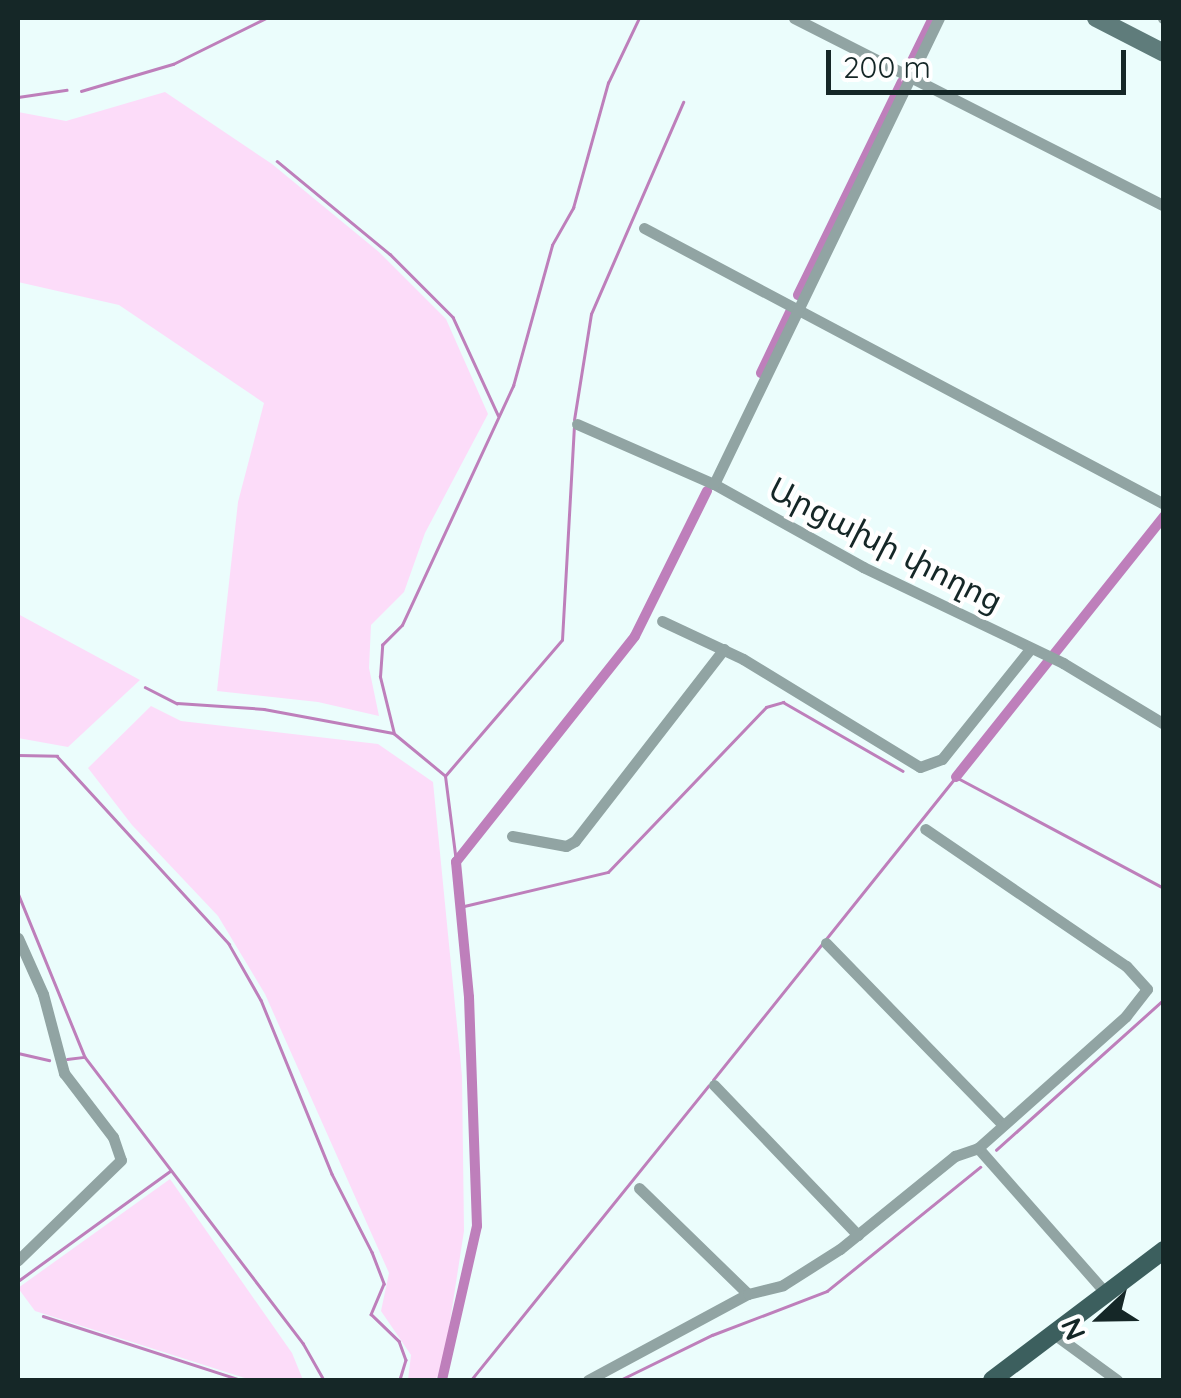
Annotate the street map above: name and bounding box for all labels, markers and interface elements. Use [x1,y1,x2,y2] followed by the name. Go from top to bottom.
[831,30,1131,92] scale bar
[843,48,931,86] text: 200 m
[763,469,1009,619] street label: Արցախի փողոց
[1051,1268,1151,1368] north arrow
[1053,1313,1093,1346] text: N

